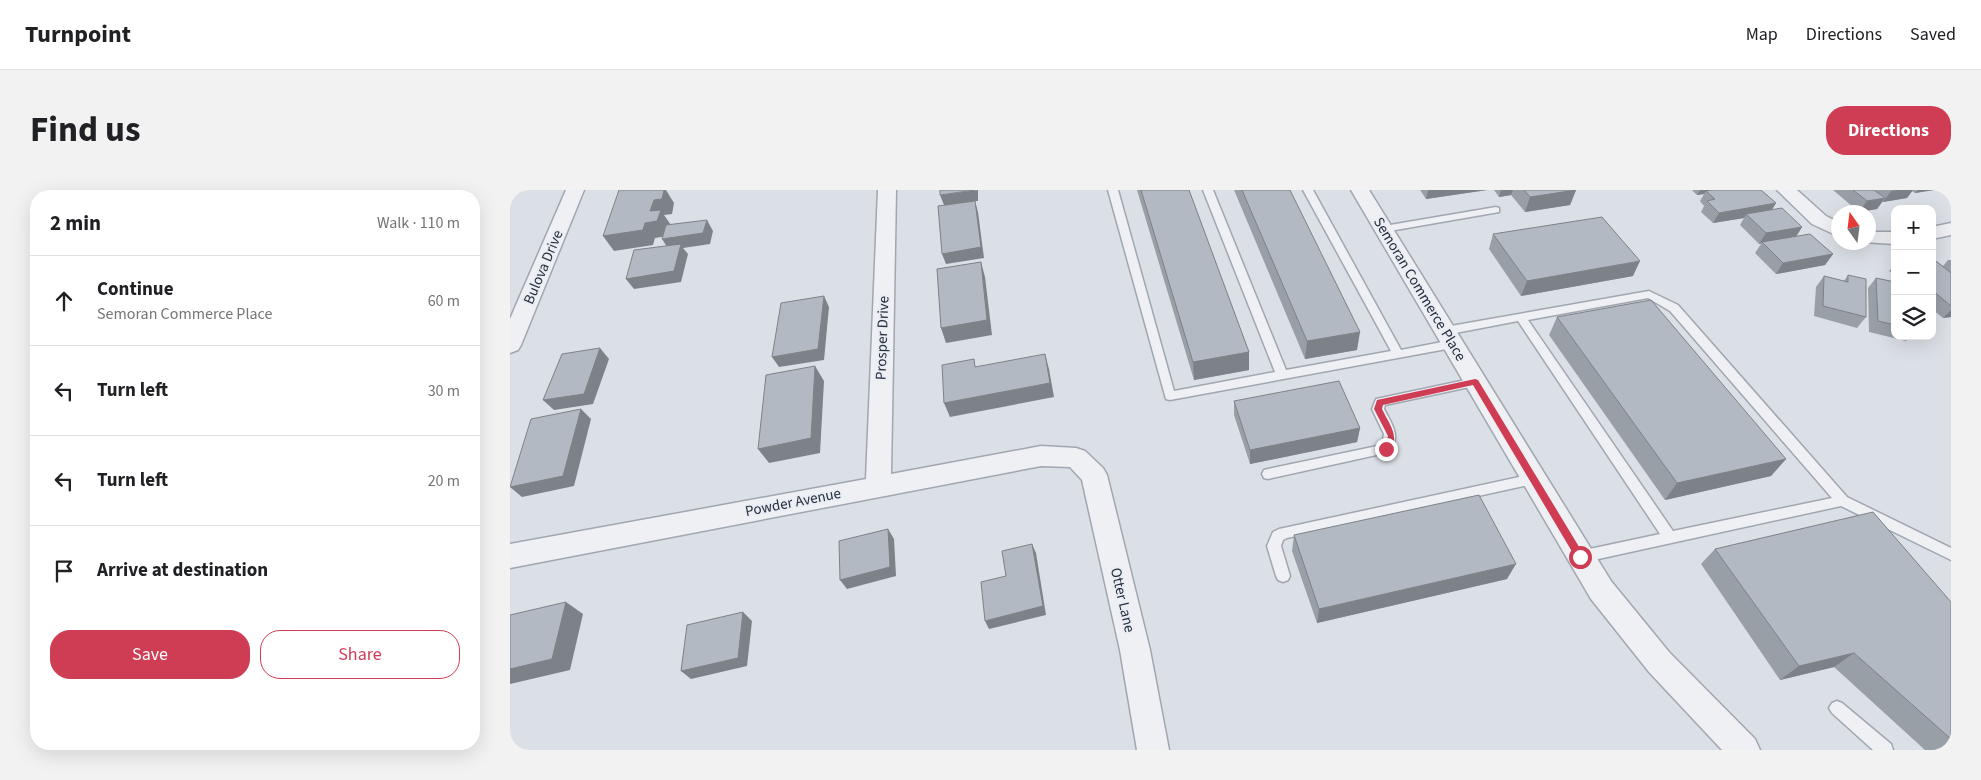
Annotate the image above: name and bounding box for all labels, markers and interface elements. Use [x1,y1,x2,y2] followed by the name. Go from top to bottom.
[25,17,131,52] text: Turnpoint
[1746,22,1778,47] text: Map
[1806,22,1882,47] text: Directions
[1910,22,1956,47] text: Saved
[30,105,140,155] text: Find us
[1826,106,1951,155] button: Directions
[1831,205,1876,250] north arrow
[1891,205,1936,340] map controls
[1891,205,1936,250] button: +
[50,208,101,238] text: 2 min
[377,212,460,234] text: Walk · 110 m
[1368,213,1471,365] street label: Semoran Commerce Place
[518,227,568,307] street label: Bulova Drive
[1891,250,1936,295] button: −
[97,276,174,303] text: Continue
[50,287,78,315] icon: ahead
[428,290,460,312] text: 60 m
[871,295,894,381] street label: Prosper Drive
[1891,295,1936,340] button: layers
[97,303,272,325] text: Semoran Commerce Place
[50,377,78,405] icon: left
[97,377,168,404] text: Turn left
[428,380,460,402] text: 30 m
[1375,438,1398,461] route end
[50,467,78,495] icon: left
[97,467,168,494] text: Turn left
[428,470,460,492] text: 20 m
[743,483,843,522] street label: Powder Avenue
[1569,546,1592,569] route start
[50,557,78,585] icon: arrive
[97,557,268,584] text: Arrive at destination
[1105,566,1140,635] street label: Otter Lane
[50,630,250,679] button: Save
[260,630,460,679] button: Share

